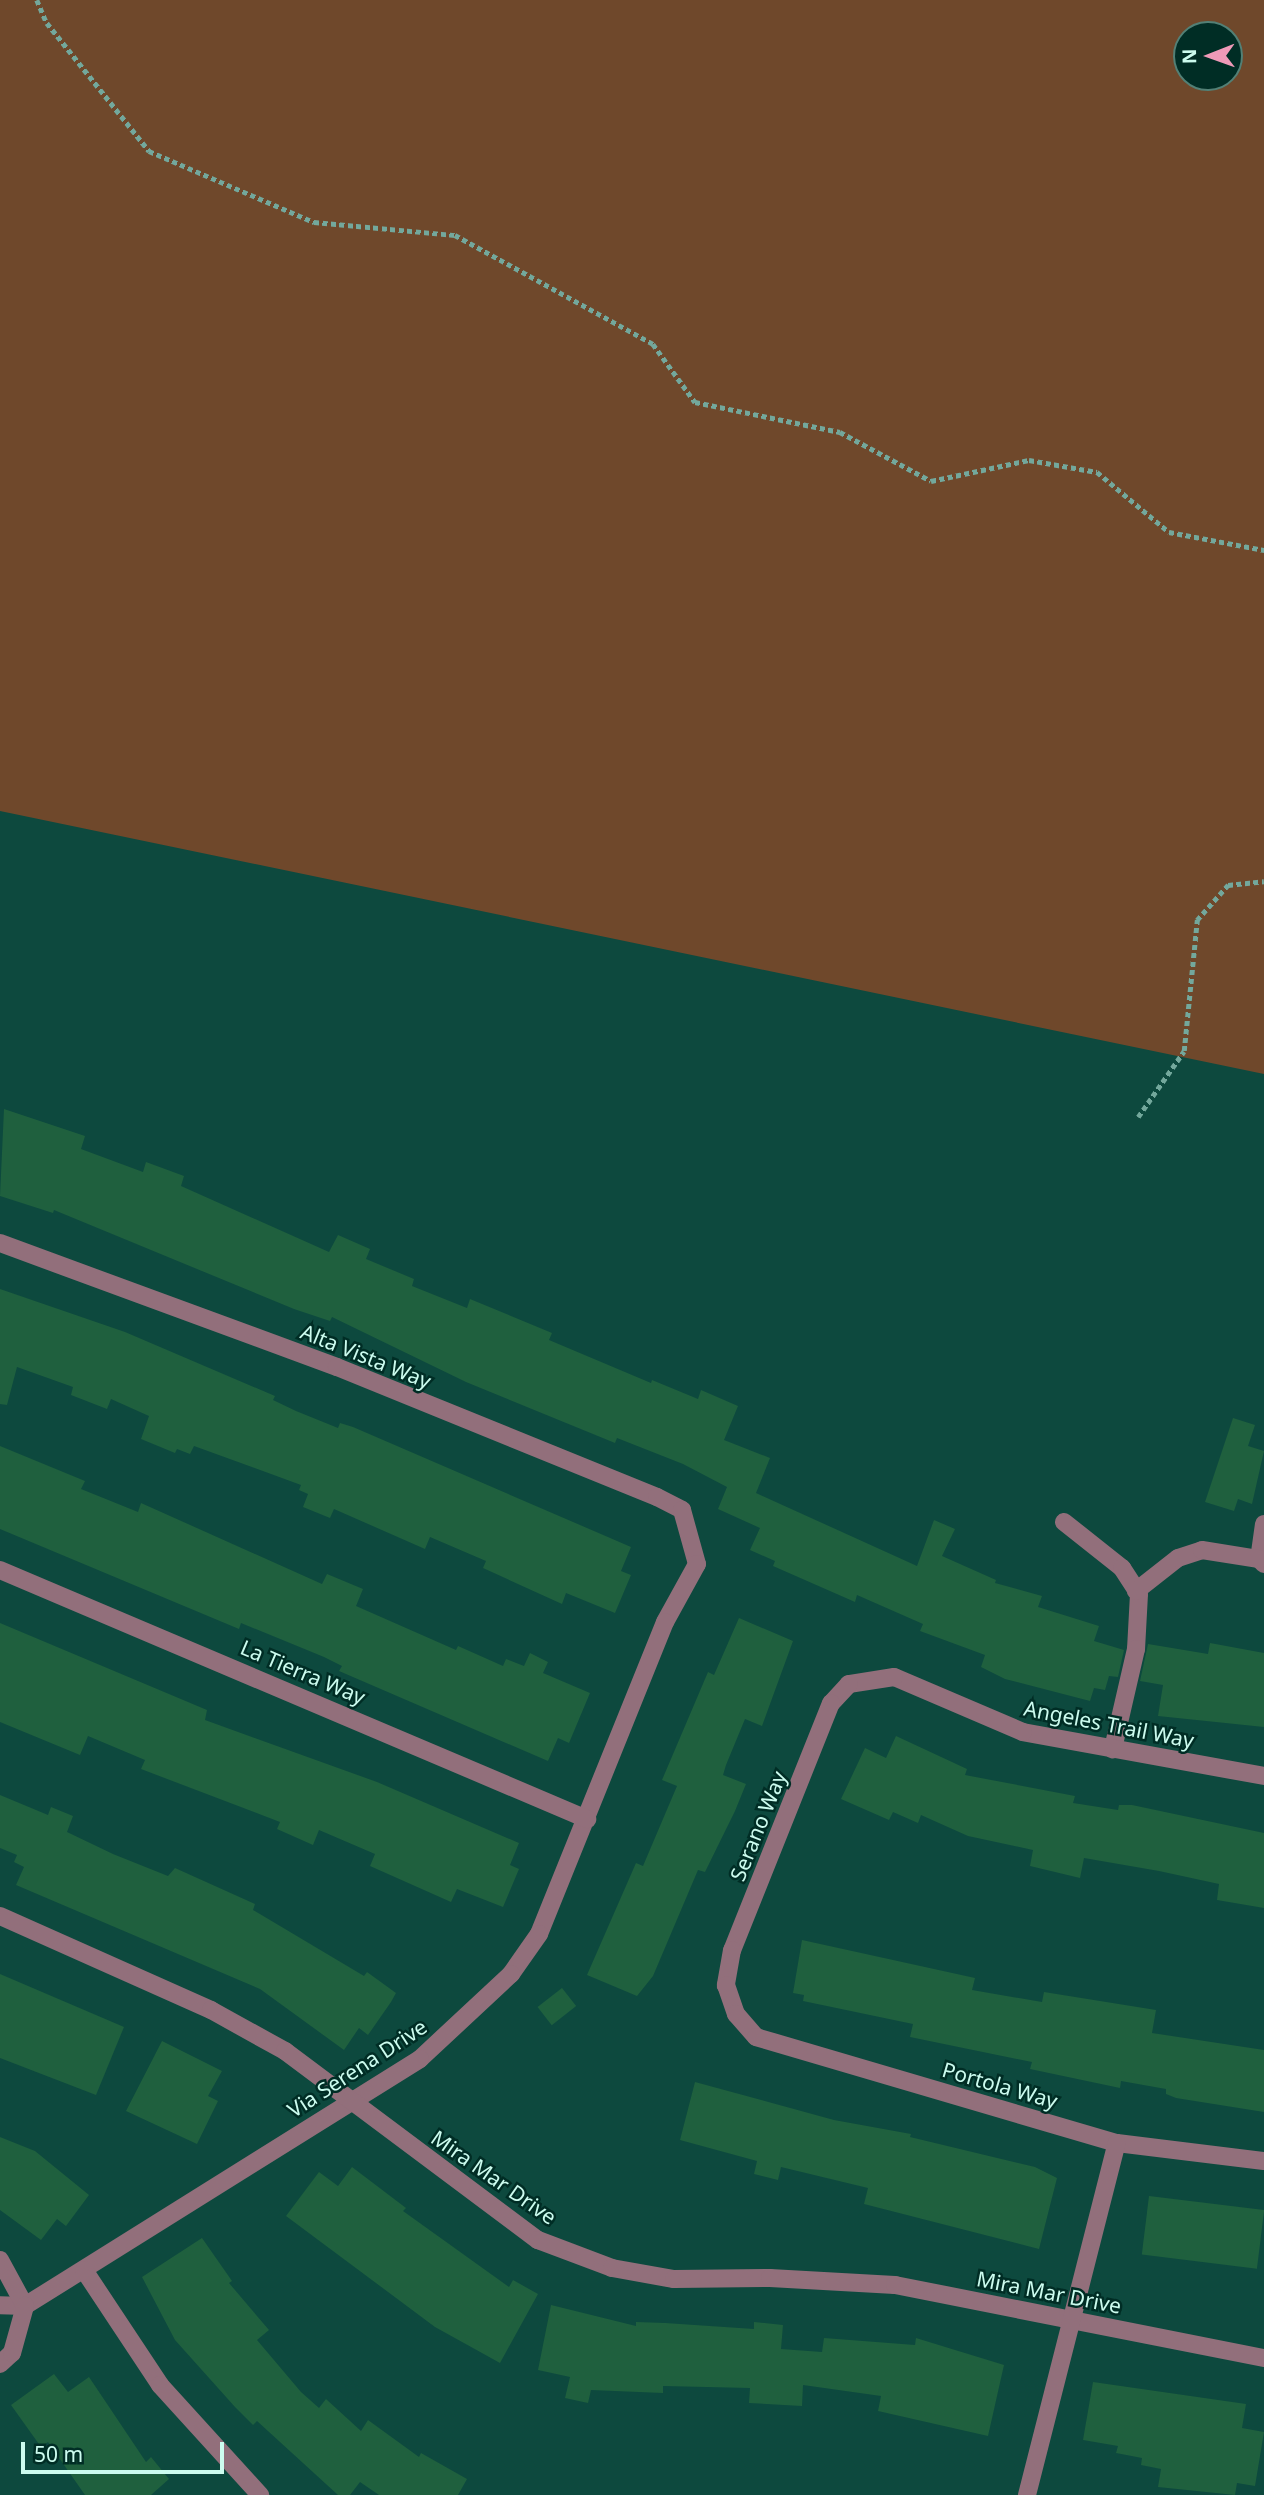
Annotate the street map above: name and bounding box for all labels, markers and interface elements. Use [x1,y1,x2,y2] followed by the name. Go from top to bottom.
[1173,21,1243,91] north arrow
[1176,48,1202,64] text: N
[297,1318,435,1394] street label: Alta Vista Way
[237,1634,369,1710] street label: La Tierra Way
[1022,1695,1196,1753] street label: Angeles Trail Way
[725,1767,791,1885] street label: Serano Way
[283,2014,431,2122] street label: Via Serena Drive
[940,2057,1060,2113] street label: Portola Way
[427,2125,561,2229] street label: Mira Mar Drive
[975,2266,1123,2318] street label: Mira Mar Drive
[24,2428,228,2472] scale bar
[34,2440,83,2468] text: 50 m

